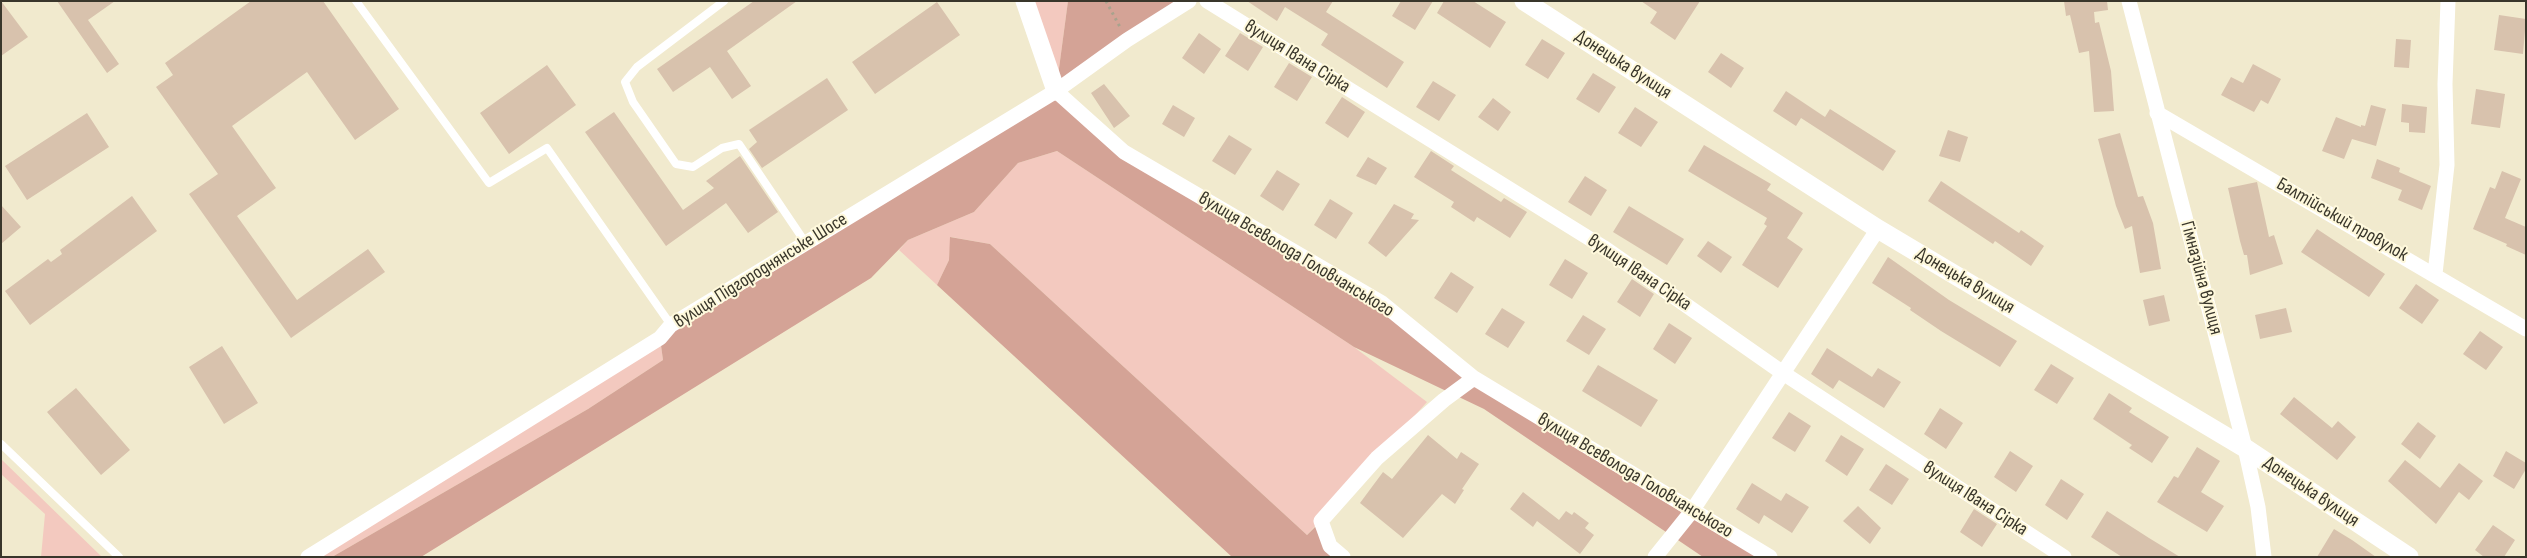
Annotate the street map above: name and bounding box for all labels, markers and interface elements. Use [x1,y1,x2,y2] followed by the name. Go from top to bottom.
[1240,15,1354,99] street label: вулиця Івана Сірка
[1570,25,1676,105] street label: Донецька вулиця
[2272,173,2412,267] street label: Балтійський провулок
[1194,188,1398,322] street label: вулиця Всеволода Головчанського
[670,208,852,334] street label: вулиця Підгороднянське Шосе
[2175,219,2227,337] street label: Гімназійна вулиця
[1583,230,1695,316] street label: вулиця Івана Сірка
[1912,243,2018,319] street label: Донецька вулиця
[1533,409,1737,543] street label: вулиця Всеволода Головчанського
[2259,452,2363,532] street label: Донецька вулиця
[1918,457,2032,541] street label: вулиця Івана Сірка

